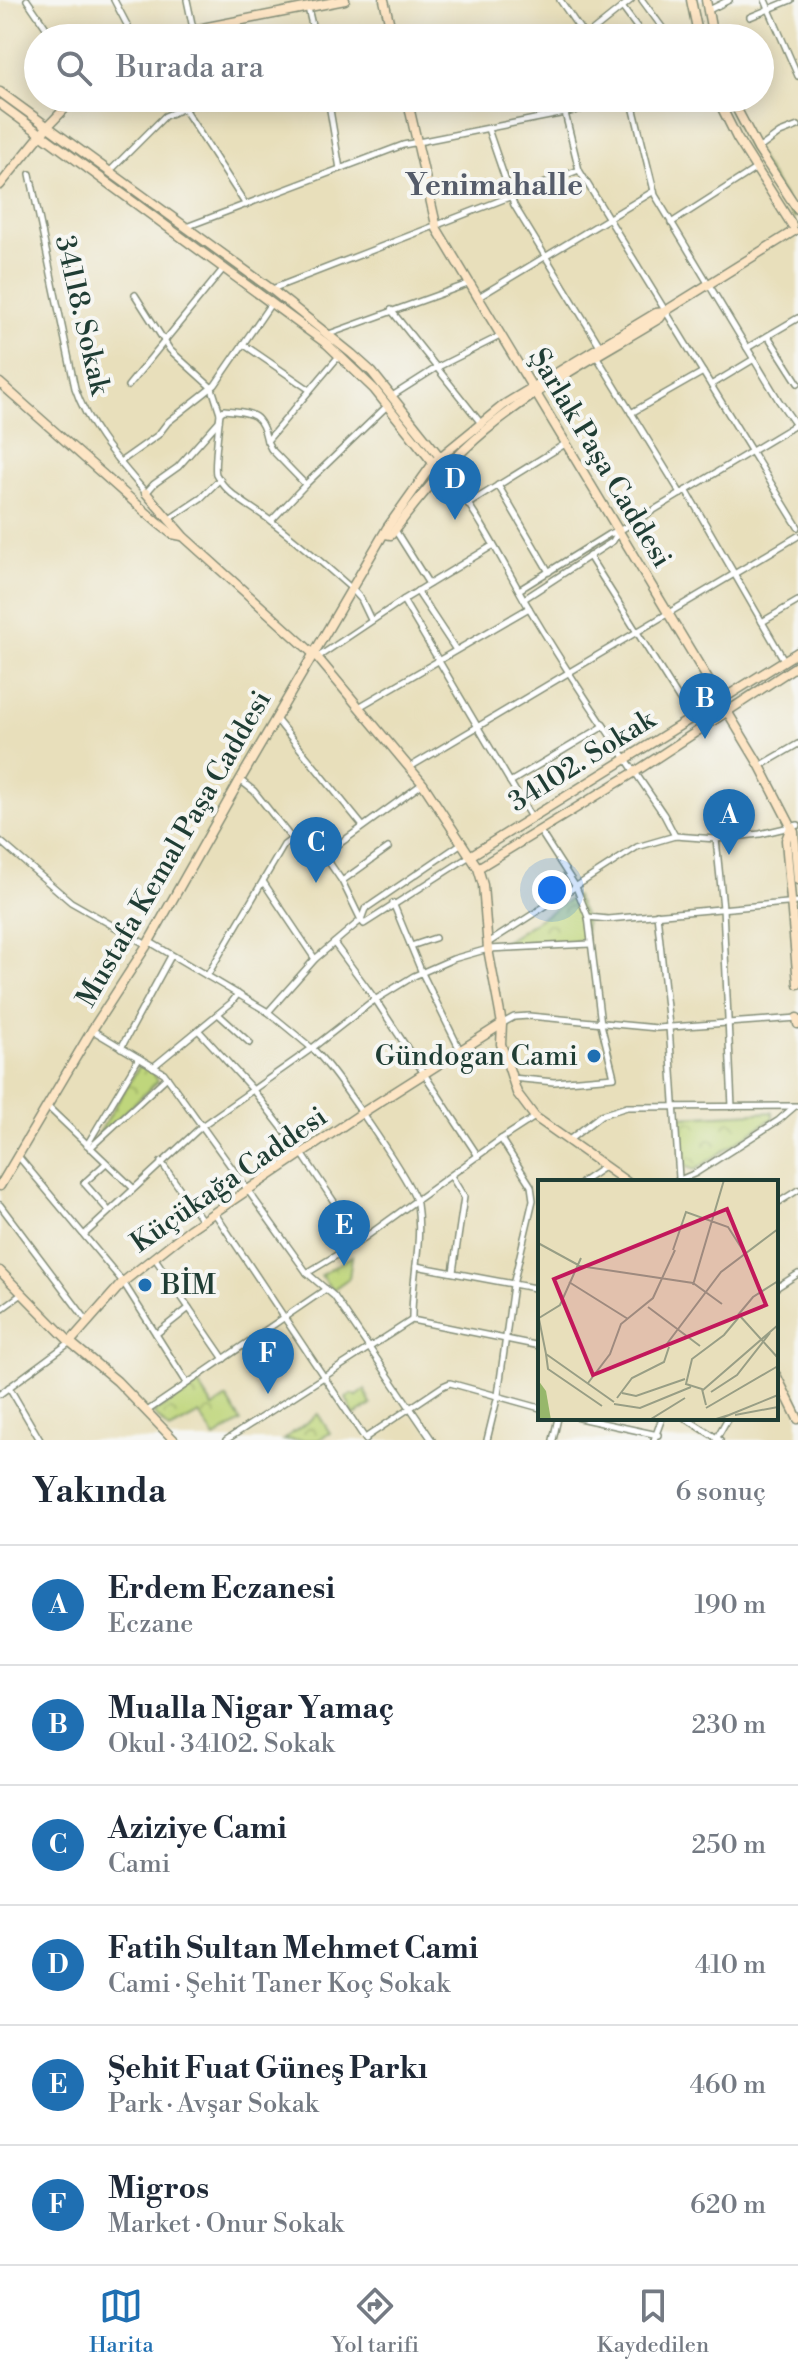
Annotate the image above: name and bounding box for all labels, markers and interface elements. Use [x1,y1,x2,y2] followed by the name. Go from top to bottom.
[24,24,774,112] search box
[52,46,96,90] icon: search
[116,49,264,87] text: Burada ara
[405,167,583,205] district label: Yenimahalle
[47,232,118,399] street label: 34118. Sokak
[521,342,679,574] street label: Şarlak Paşa Caddesi
[429,454,481,520] pin: D
[679,673,731,739] pin: B
[69,684,279,1014] street label: Mustafa Kemal Paşa Caddesi
[502,701,663,820] street label: 34102. Sokak
[703,789,755,855] pin: A
[290,817,342,883] pin: C
[532,870,572,910] your location
[375,1039,578,1074] place label: Gündogan Cami
[585,1047,603,1065] marker: Gündogan Cami
[124,1099,334,1261] street label: Küçükağa Caddesi
[538,1180,778,1420] inset map
[318,1200,370,1266] pin: E
[160,1267,216,1303] place label: BİM
[136,1276,154,1294] marker: BİM
[242,1328,294,1394] pin: F
[32,1471,166,1513] text: Yakında
[675,1476,766,1508] text: 6 sonuç
[108,1570,335,1608] text: Erdem Eczanesi
[49,1589,67,1621] text: A
[695,1589,766,1621] text: 190 m
[108,1608,193,1640] text: Eczane
[108,1690,394,1728] text: Mualla Nigar Yamaç
[48,1709,68,1741] text: B
[691,1709,766,1741] text: 230 m
[108,1728,334,1760] text: Okul · 34102. Sokak
[108,1810,287,1848] text: Aziziye Cami
[49,1829,67,1861] text: C
[691,1829,766,1861] text: 250 m
[108,1848,170,1880] text: Cami
[108,1930,478,1968] text: Fatih Sultan Mehmet Cami
[48,1949,68,1981] text: D
[695,1949,766,1981] text: 410 m
[108,1968,450,2000] text: Cami · Şehit Taner Koç Sokak
[108,2050,428,2088] text: Şehit Fuat Güneş Parkı
[49,2069,67,2101] text: E
[689,2069,766,2101] text: 460 m
[108,2088,318,2120] text: Park · Avşar Sokak
[108,2170,209,2208] text: Migros
[49,2189,67,2221] text: F
[690,2189,766,2221] text: 620 m
[108,2208,344,2240] text: Market · Onur Sokak
[89,2284,154,2359] tab: Harita
[332,2284,419,2359] tab: Yol tarifi
[597,2284,709,2359] tab: Kaydedilen

